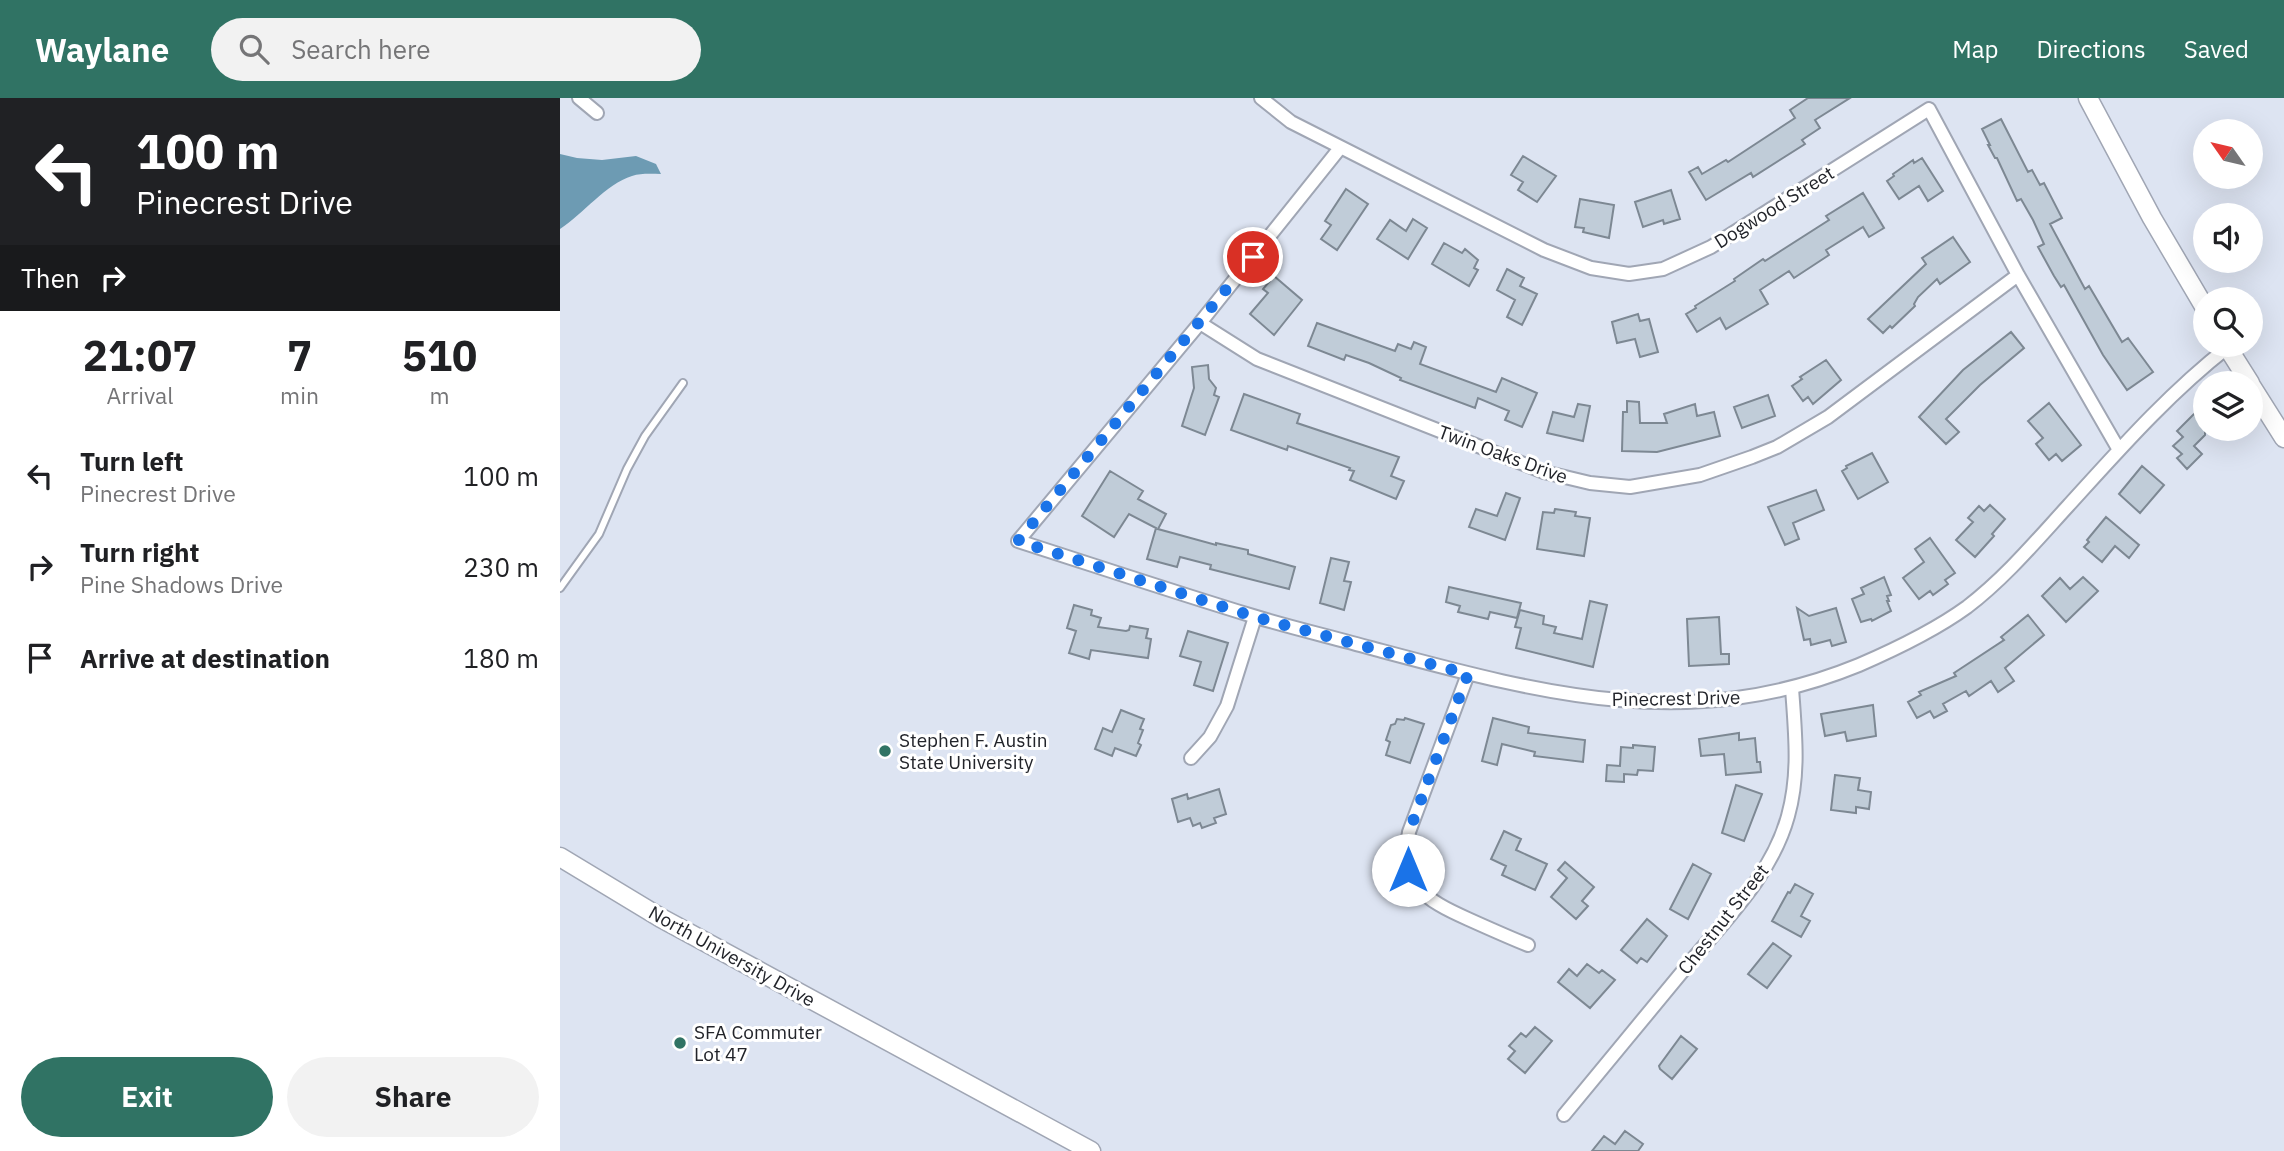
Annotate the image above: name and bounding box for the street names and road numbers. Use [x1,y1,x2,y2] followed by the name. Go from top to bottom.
[1710,161,1838,253] street label: Dogwood Street
[1435,419,1571,489] street label: Twin Oaks Drive
[1611,685,1741,711] street label: Pinecrest Drive
[1672,859,1774,979] street label: Chestnut Street
[644,900,820,1012] street label: North University Drive

